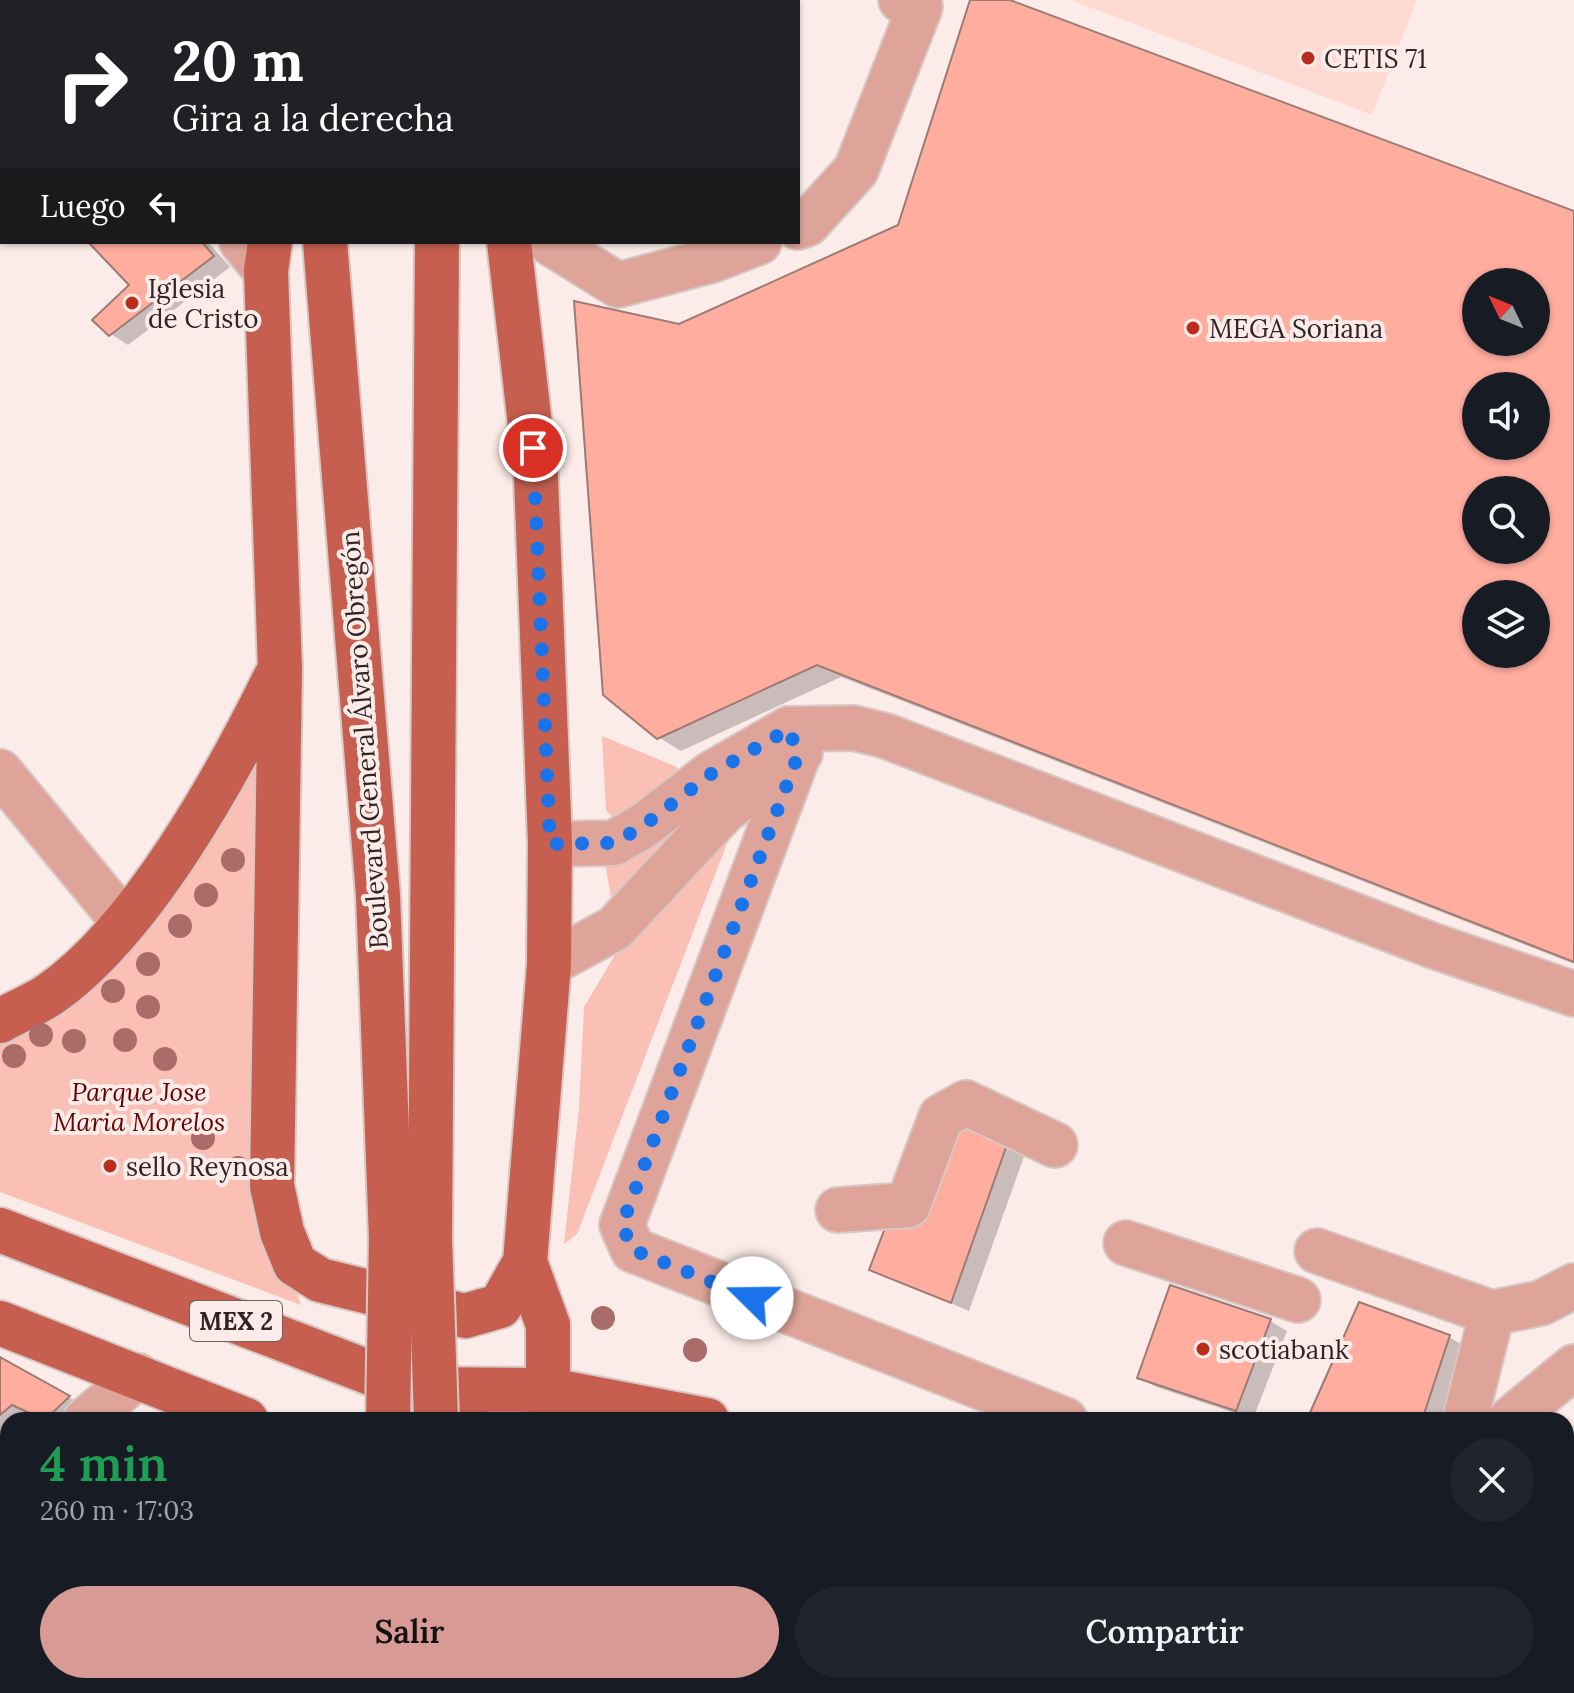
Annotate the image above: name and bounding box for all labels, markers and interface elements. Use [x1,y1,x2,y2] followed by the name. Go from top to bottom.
[172,25,304,96] text: 20 m
[40,32,144,136] icon: right
[1324,42,1427,75] place label: CETIS 71
[1299,49,1317,67] marker: CETIS 71
[172,95,454,141] text: Gira a la derecha
[142,184,186,228] icon: left
[40,187,126,225] text: Luego
[1462,268,1550,356] north arrow
[1462,268,1550,668] map controls
[148,272,259,335] place label: Iglesia de Cristo
[123,294,141,312] marker: Iglesia de Cristo
[1209,312,1383,345] place label: MEGA Soriana
[1184,319,1202,337] marker: MEGA Soriana
[1462,372,1550,460] button: sound
[499,414,567,482] pin
[511,426,555,470] icon: arrive
[1462,476,1550,564] button: search
[333,530,395,950] street label: Boulevard General Álvaro Obregón
[1462,580,1550,668] button: layers
[53,1075,225,1138] park label: Parque Jose Maria Morelos
[126,1150,289,1183] place label: sello Reynosa
[101,1157,119,1175] marker: sello Reynosa
[710,1256,794,1340] position arrow
[190,1301,282,1341] road number: MEX 2
[1219,1333,1349,1366] place label: scotiabank
[1194,1340,1212,1358] marker: scotiabank
[40,1433,168,1494] text: 4 min
[1450,1438,1534,1522] button: close
[40,1494,194,1527] text: 260 m · 17:03
[40,1586,779,1678] button: Salir
[795,1586,1534,1678] button: Compartir

